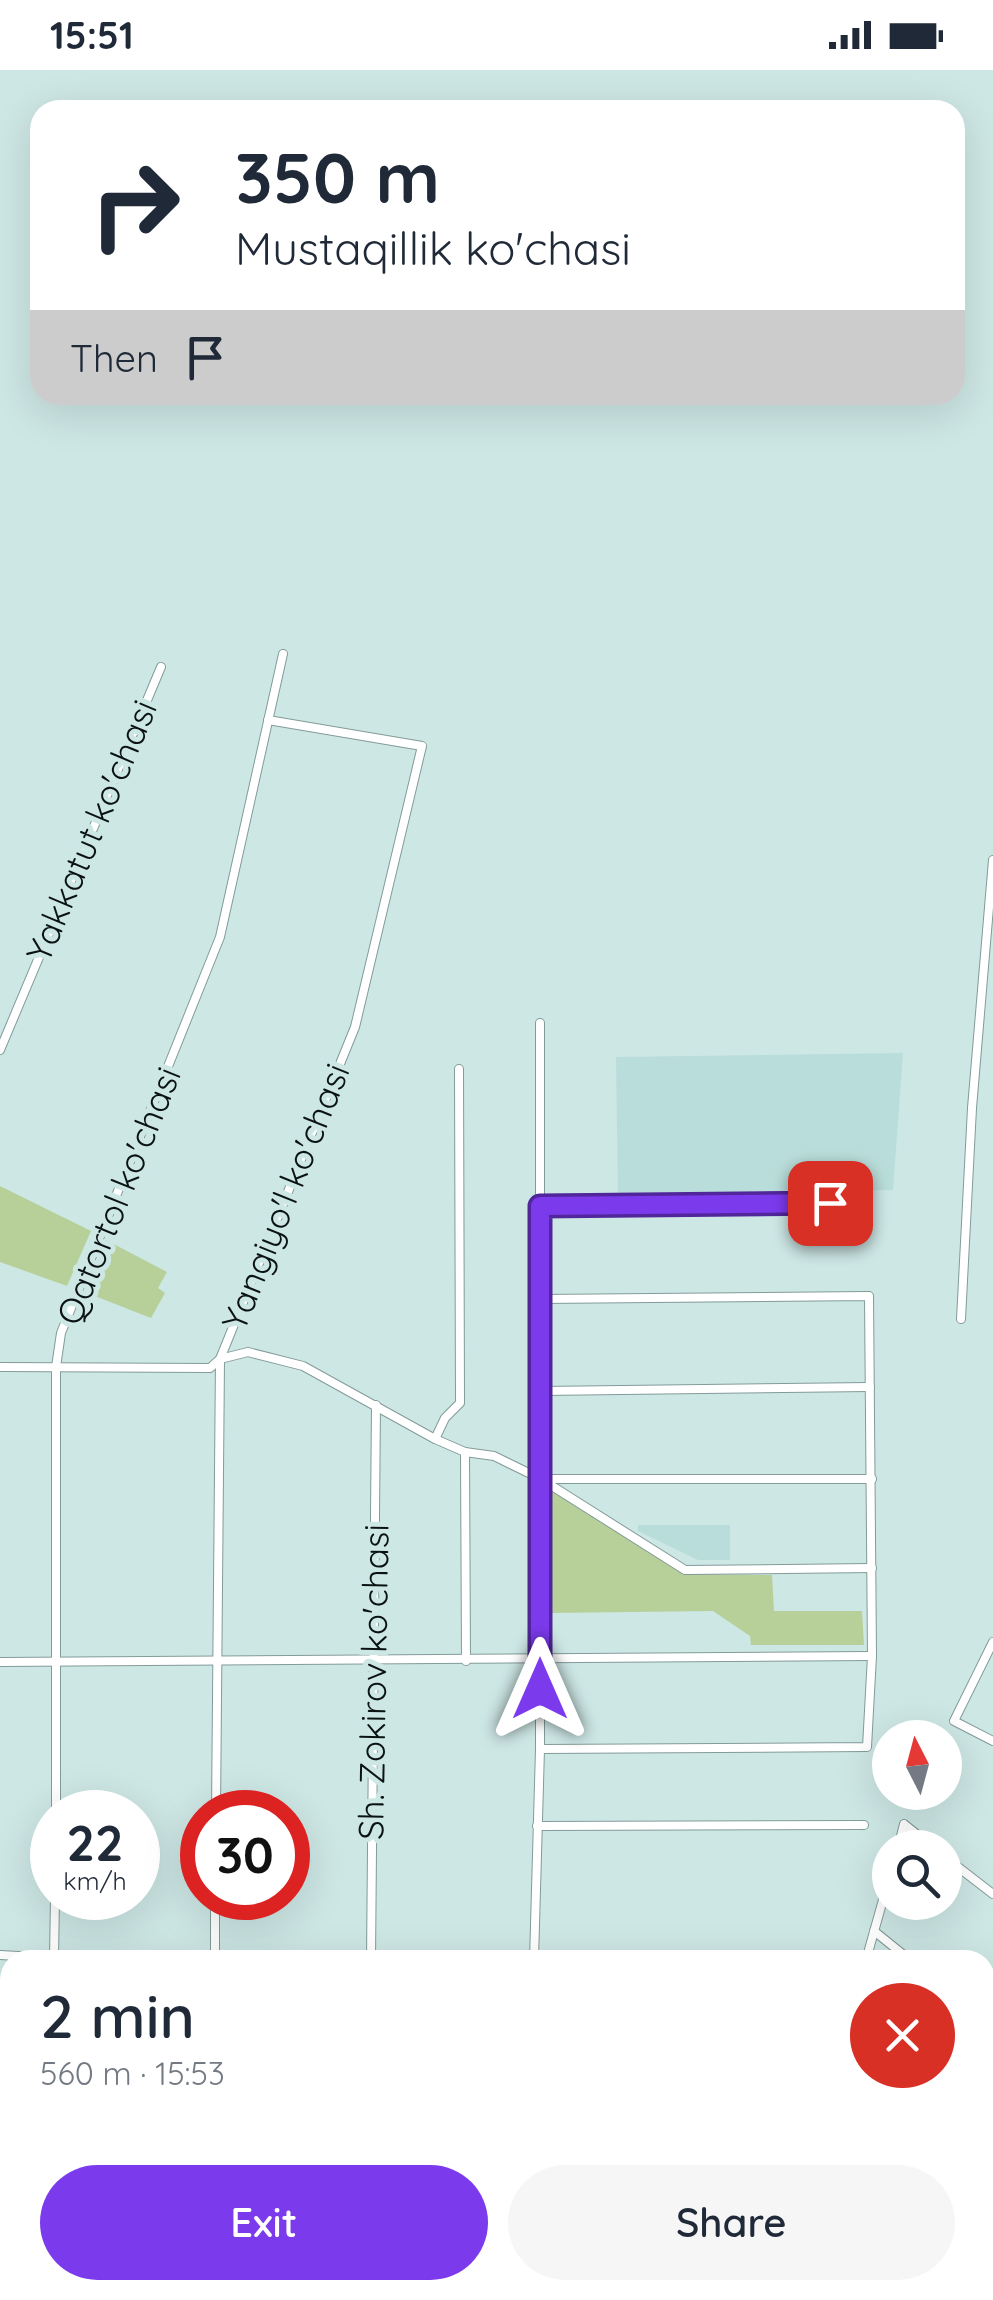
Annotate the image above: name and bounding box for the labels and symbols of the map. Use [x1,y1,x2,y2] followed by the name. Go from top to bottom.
[16,693,166,968] street label: Yakkatut ko'chasi
[212,1057,359,1336] street label: Yangiyo'l ko'chasi
[46,1060,190,1331] street label: Qatortol ko'chasi
[788,1161,873,1246] pin
[348,1524,398,1840] street label: Sh. Zokirov ko'chasi
[488,1637,592,1741] position arrow
[872,1720,962,1810] north arrow
[180,1790,310,1920] speed limit sign: 30

